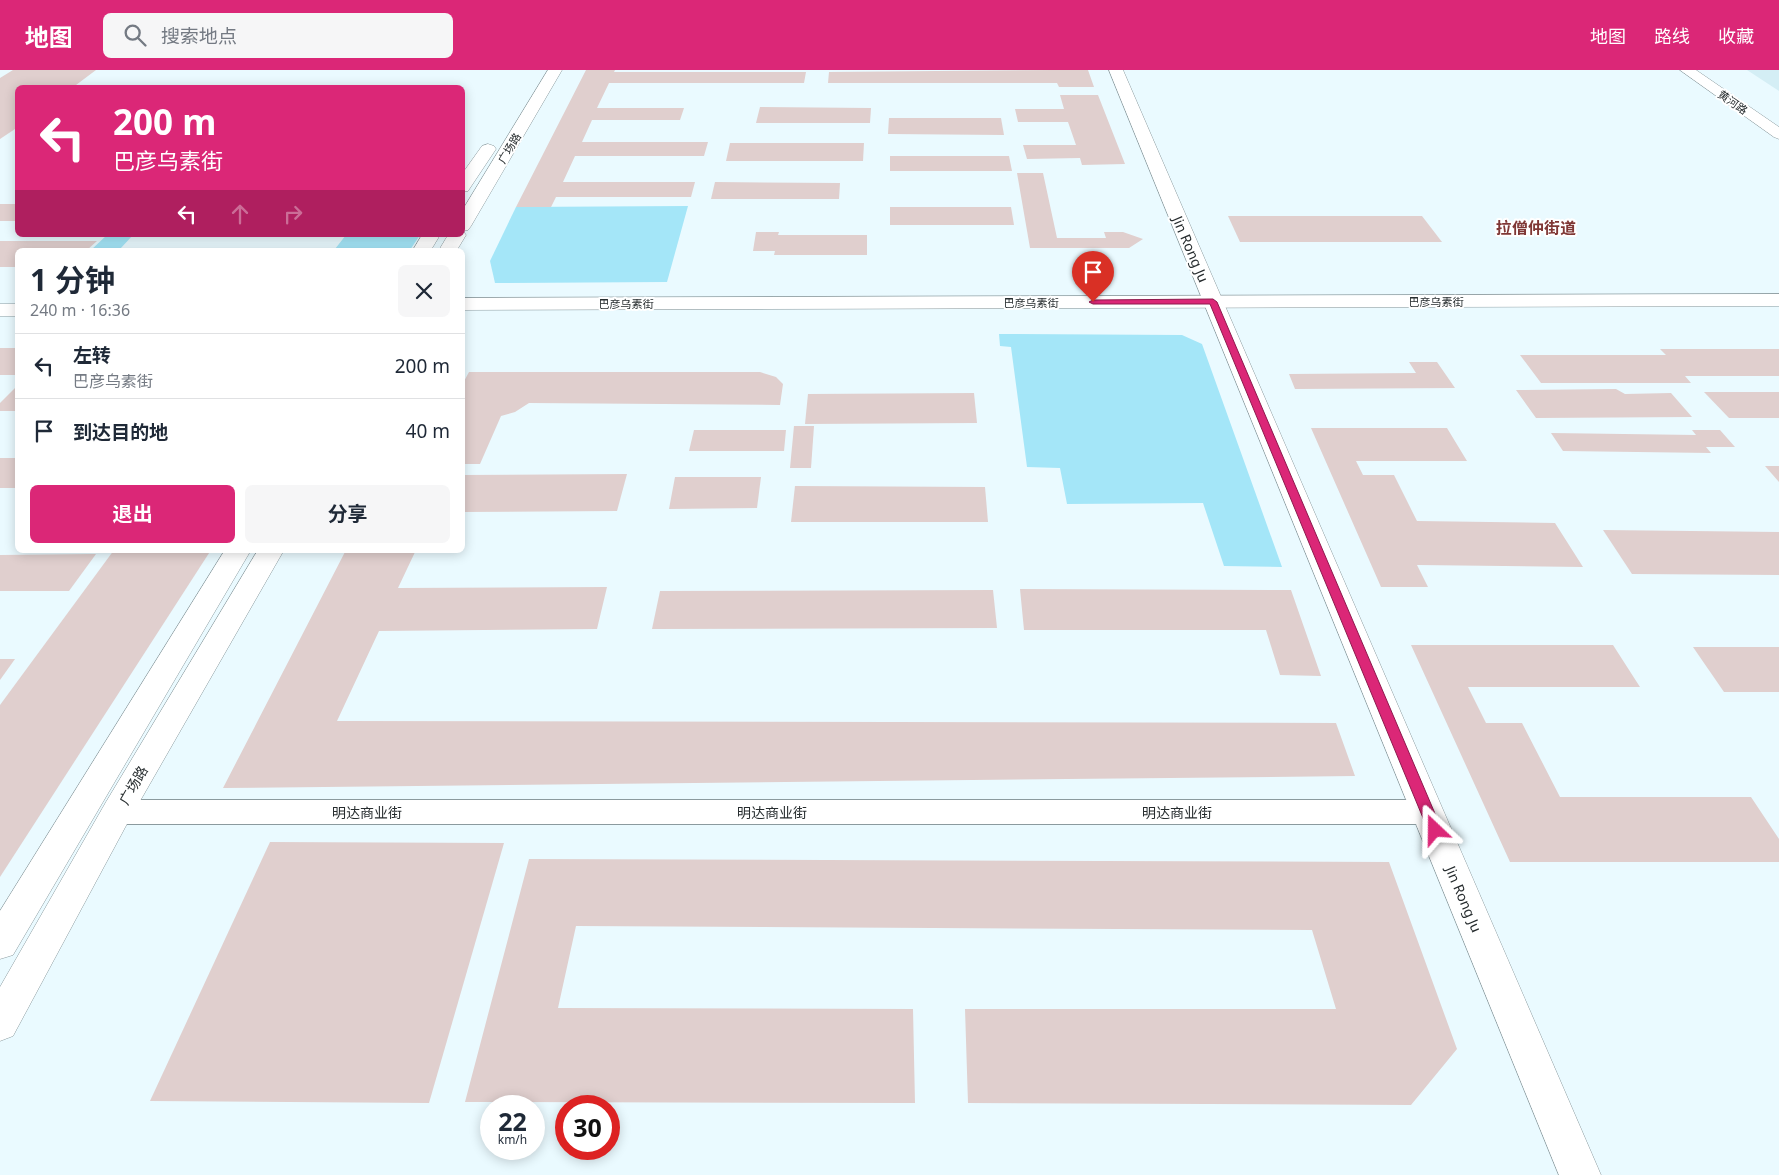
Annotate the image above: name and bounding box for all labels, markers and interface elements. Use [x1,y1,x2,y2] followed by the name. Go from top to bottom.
[103,13,453,58] search box
[25,20,73,53] text: 地图
[121,21,149,49] icon: search
[161,23,237,49] text: 搜索地点
[1590,24,1626,48] text: 地图
[1654,24,1690,48] text: 路线
[1718,24,1754,48] text: 收藏
[1715,86,1751,118] street label: 黄河路
[113,98,216,145] text: 200 m
[30,105,95,170] icon: left
[494,130,524,166] street label: 广场路
[113,145,223,175] text: 巴彦乌素街
[173,200,201,228] icon: left
[226,200,254,228] icon: ahead
[279,200,307,228] icon: right
[1168,211,1213,285] street label: Jin Rong Ju
[1496,217,1576,239] district label: 拉僧仲街道
[1072,251,1114,302] pin
[1079,258,1107,286] icon: arrive
[30,259,115,300] text: 1 分钟
[398,265,450,317] button: close
[1409,294,1464,309] street label: 巴彦乌素街
[1004,295,1059,310] street label: 巴彦乌素街
[599,296,654,311] street label: 巴彦乌素街
[30,299,130,321] text: 240 m · 16:36
[73,342,111,368] text: 左转
[30,352,58,380] icon: left
[395,353,450,379] text: 200 m
[73,370,153,392] text: 巴彦乌素街
[30,417,58,445] icon: arrive
[406,418,450,444] text: 40 m
[73,419,168,445] text: 到达目的地
[30,485,235,543] button: 退出
[245,485,450,543] button: 分享
[114,762,152,808] street label: 广场路
[332,803,402,822] street label: 明达商业街
[737,803,807,822] street label: 明达商业街
[1142,803,1212,822] street label: 明达商业街
[1408,803,1460,855] position arrow
[1441,861,1486,935] street label: Jin Rong Ju
[555,1095,620,1160] speed limit sign: 30
[498,1104,527,1138] text: 22
[498,1131,527,1148] text: km/h

